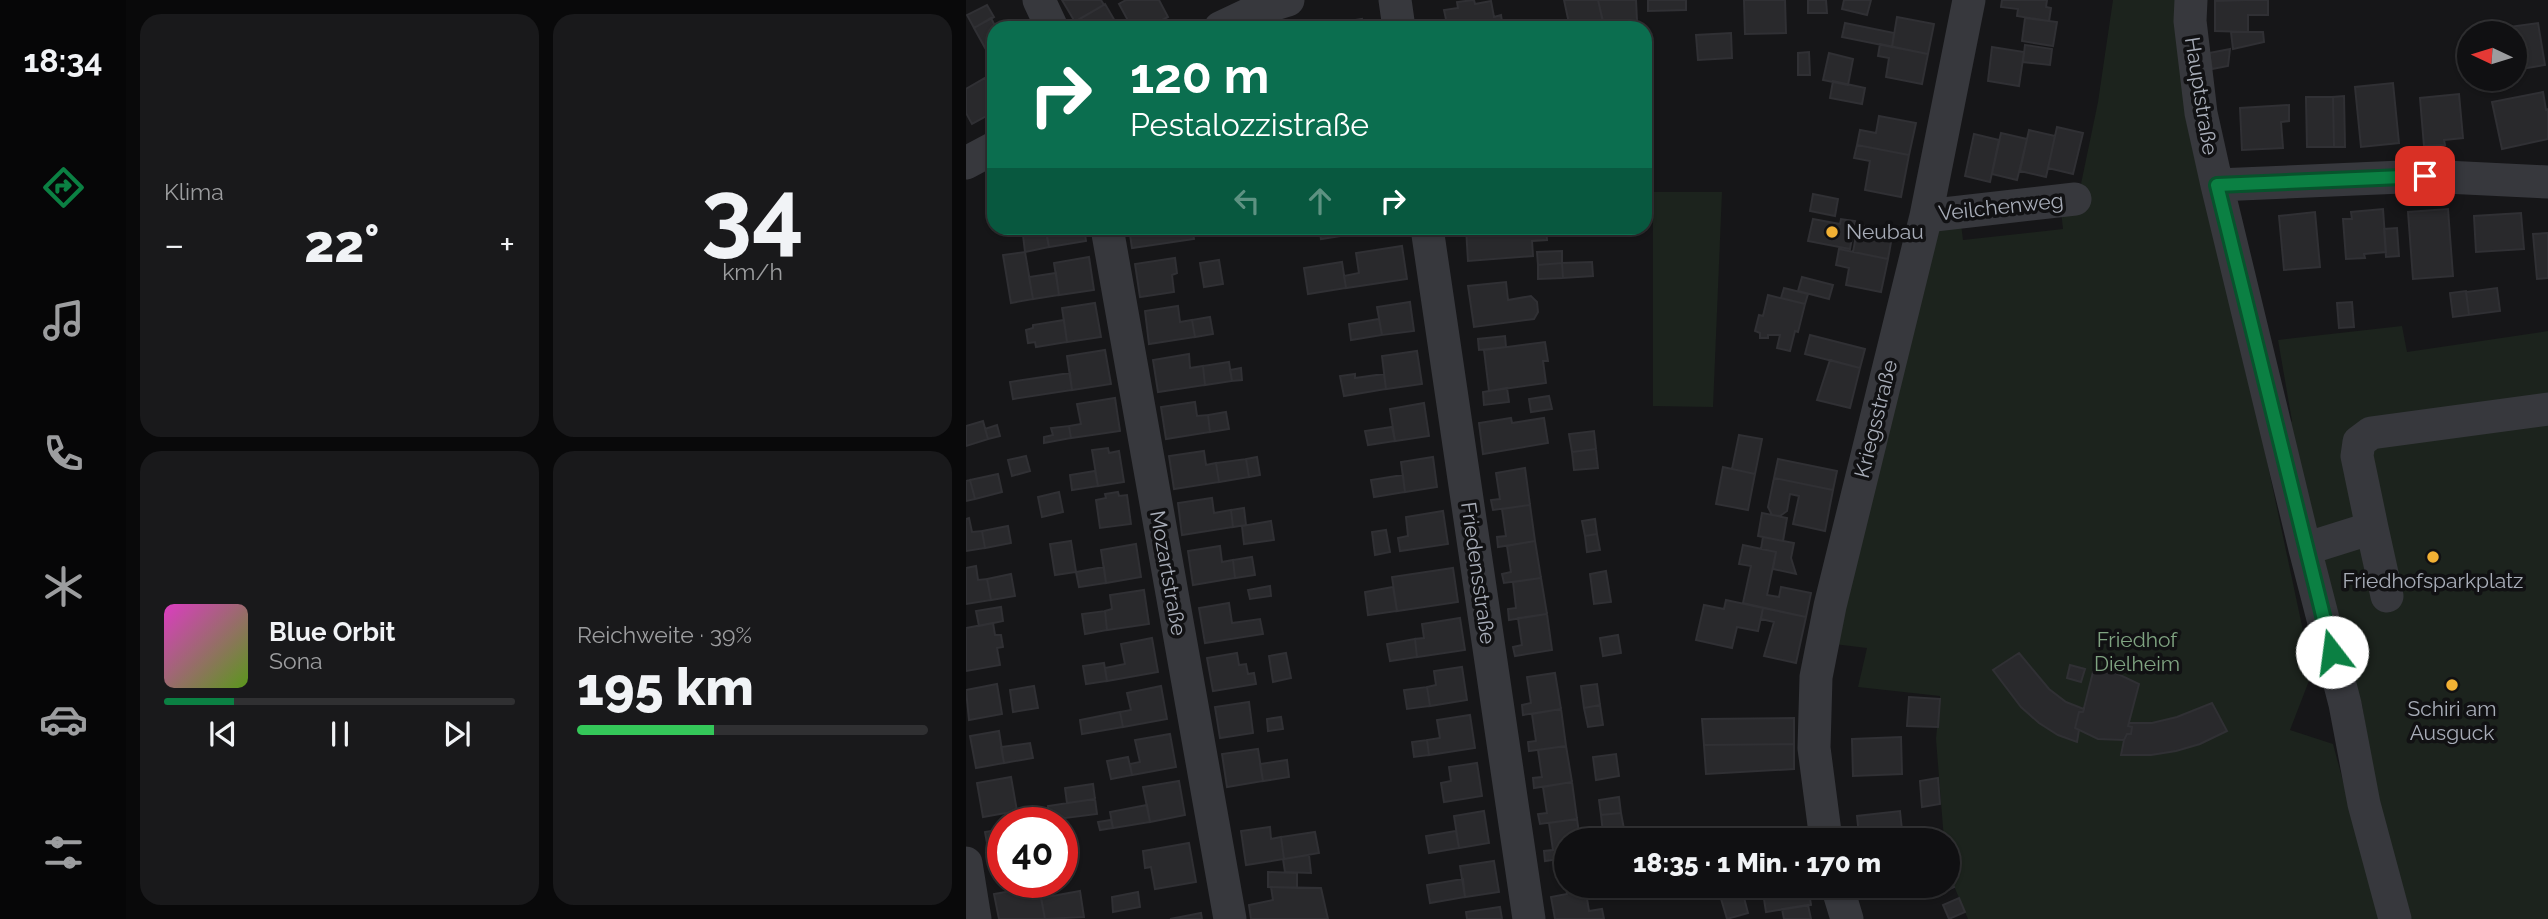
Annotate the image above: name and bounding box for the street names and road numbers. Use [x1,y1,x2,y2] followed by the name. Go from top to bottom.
[2180,35,2223,157] street label: Hauptstraße
[1937,188,2065,225] street label: Veilchenweg
[1849,357,1902,480] street label: Kriegsstraße
[1456,500,1501,646] street label: Friedensstraße
[1145,508,1192,637] street label: Mozartstraße

